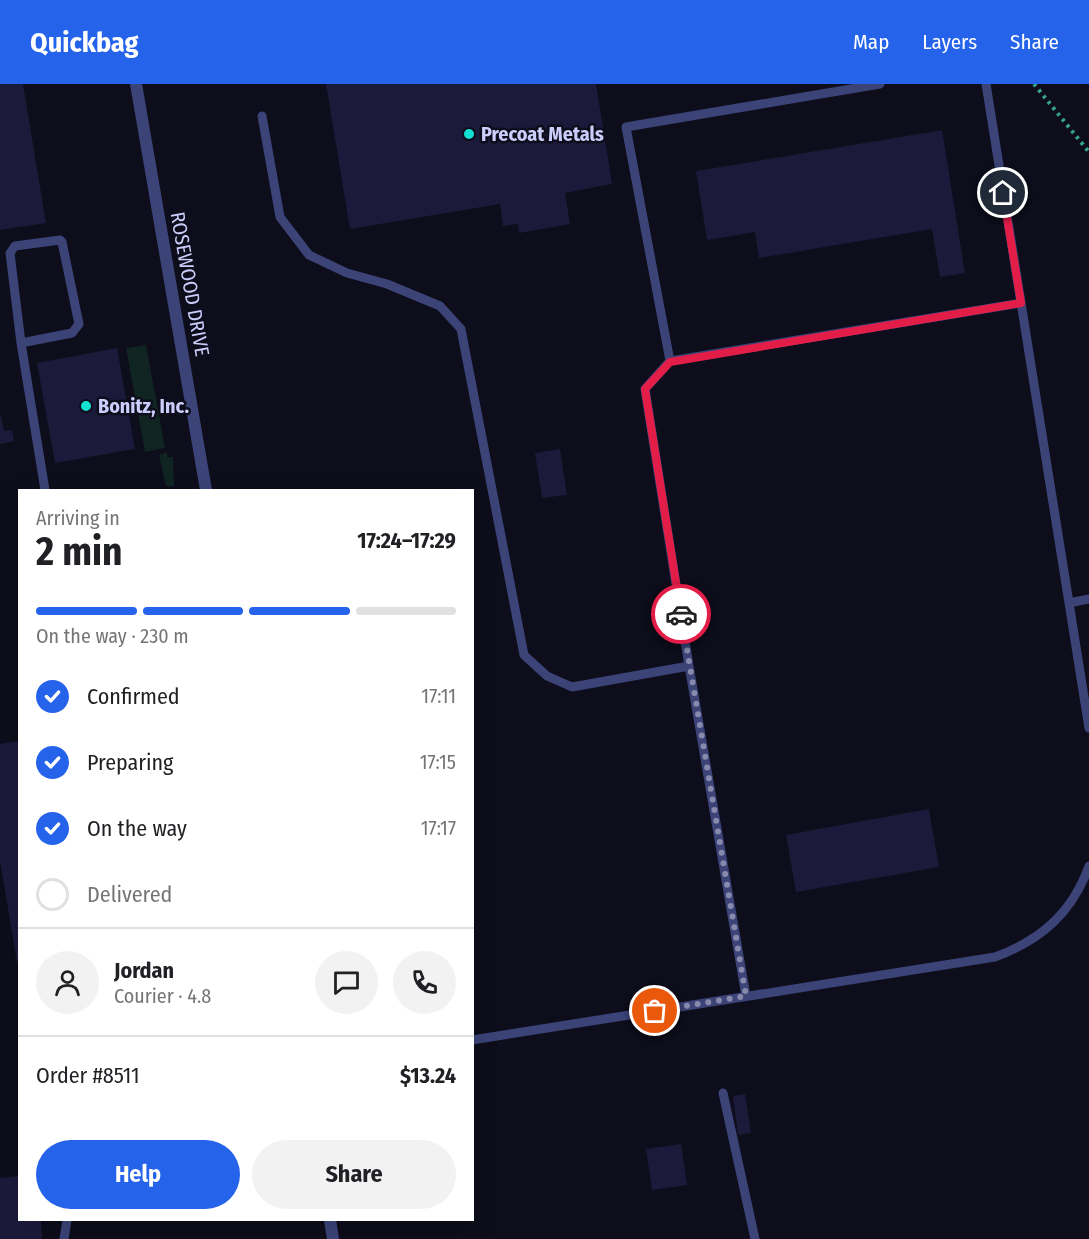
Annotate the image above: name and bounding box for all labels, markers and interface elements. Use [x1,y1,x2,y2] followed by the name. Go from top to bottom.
[30,26,138,59] text: Quickbag
[853,29,889,55] text: Map
[922,29,977,55] text: Layers
[1010,29,1059,55] text: Share
[481,122,604,146] place label: Precoat Metals
[462,127,476,141] marker: Precoat Metals
[977,167,1028,218] pin
[986,176,1019,209] icon: home
[165,210,215,358] street label: ROSEWOOD DRIVE
[98,394,189,418] place label: Bonitz, Inc.
[79,399,93,413] marker: Bonitz, Inc.
[36,506,120,530] text: Arriving in
[357,527,456,554] text: 17:24–17:29
[36,529,122,575] text: 2 min
[651,584,711,644] courier
[665,598,698,631] icon: car
[36,624,189,648] text: On the way · 230 m
[36,680,69,713] icon: check
[87,683,180,710] text: Confirmed
[421,684,456,708] text: 17:11
[36,746,69,779] icon: check
[87,749,173,776] text: Preparing
[420,750,456,774] text: 17:15
[36,812,69,845] icon: check
[87,815,187,842] text: On the way
[421,816,456,840] text: 17:17
[87,881,172,908] text: Delivered
[36,951,99,1014] button: person
[315,951,378,1014] button: chat
[393,951,456,1014] button: phone
[114,957,174,984] text: Jordan
[114,984,211,1008] text: Courier · 4.8
[629,985,680,1036] pin
[638,994,671,1027] icon: bag
[36,1062,140,1089] text: Order #8511
[400,1062,456,1089] text: $13.24
[36,1140,240,1209] button: Help
[252,1140,456,1209] button: Share

